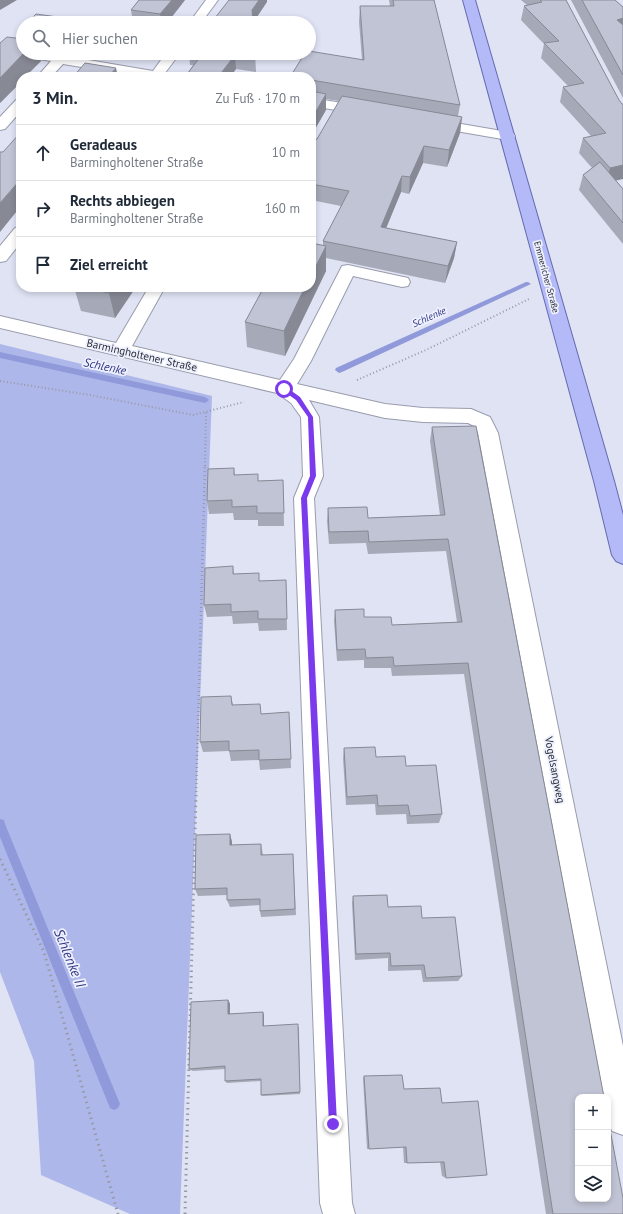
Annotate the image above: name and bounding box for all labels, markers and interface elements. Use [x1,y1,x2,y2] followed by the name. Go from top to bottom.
[16,16,316,60] search box
[30,27,52,49] icon: search
[62,29,138,48] text: Hier suchen
[32,87,78,109] text: 3 Min.
[216,90,300,107] text: Zu Fuß · 170 m
[70,135,137,154] text: Geradeaus
[32,142,54,164] icon: ahead
[272,144,300,161] text: 10 m
[70,154,203,171] text: Barmingholtener Straße
[70,191,175,210] text: Rechts abbiegen
[32,198,54,220] icon: right
[265,200,300,217] text: 160 m
[70,210,203,227] text: Barmingholtener Straße
[532,240,562,314] street label: Emmericher Straße
[32,254,54,276] icon: arrive
[70,255,148,274] text: Ziel erreicht
[410,304,448,330] water label: Schlenke
[85,335,199,375] street label: Barmingholtener Straße
[82,354,128,378] water label: Schlenke
[275,380,293,398] route start
[541,735,568,805] street label: Vogelsangweg
[50,926,90,991] water label: Schlenke II
[575,1094,611,1202] map controls
[575,1094,611,1130] button: +
[324,1115,342,1133] route end
[575,1130,611,1166] button: −
[575,1166,611,1202] button: layers

